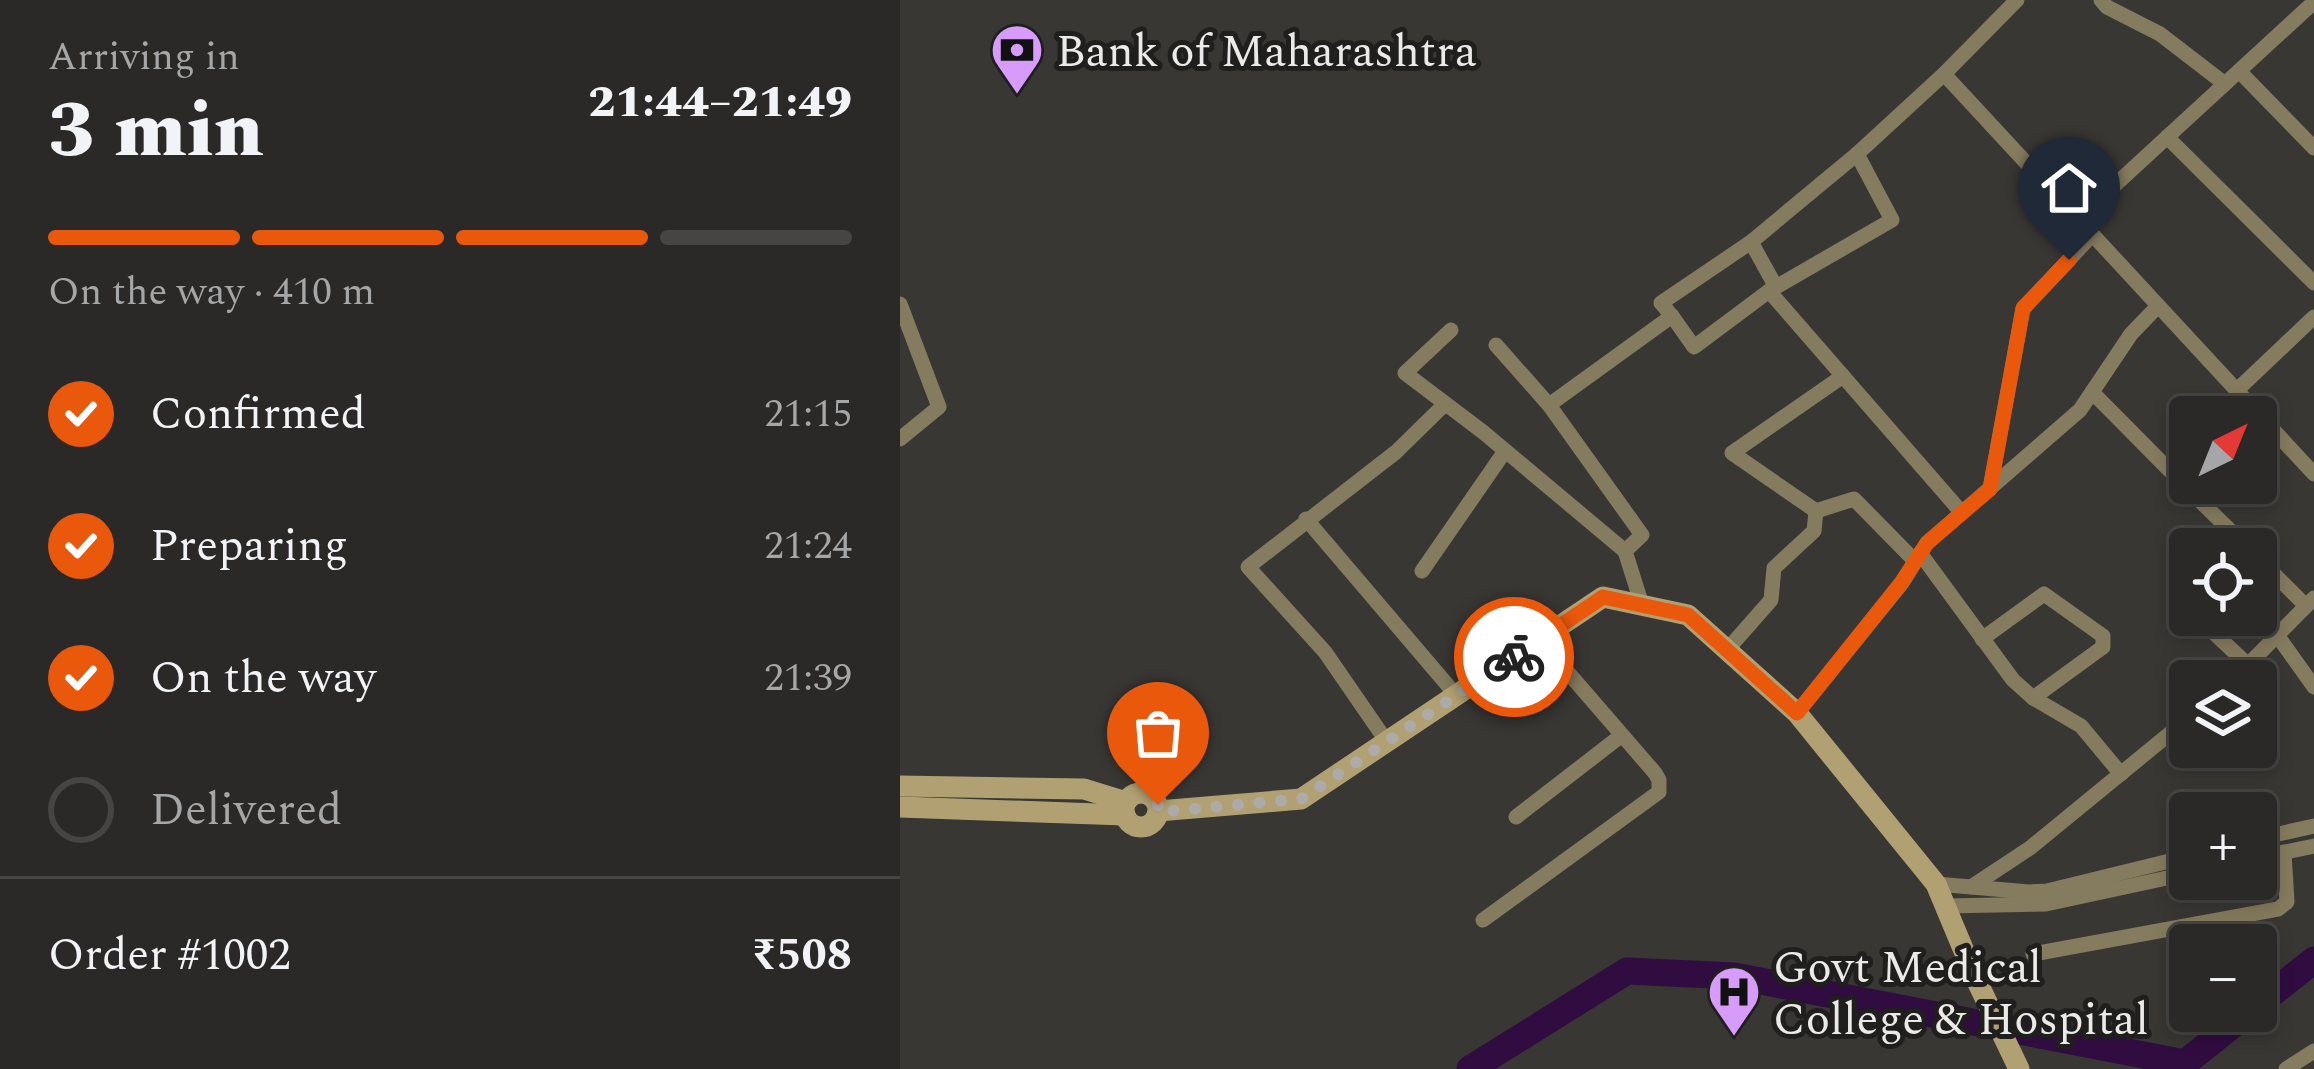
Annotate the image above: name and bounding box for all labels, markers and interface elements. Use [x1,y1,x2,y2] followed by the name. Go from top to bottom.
[1056,18,1477,87] place label: Bank of Maharashtra
[989,22,1045,96] bank icon: Bank of Maharashtra
[48,28,240,87] text: Arriving in
[588,68,852,137] text: 21:44–21:49
[48,72,264,191] text: 3 min
[2018,137,2120,260] pin
[2036,155,2102,221] icon: home
[48,263,375,322] text: On the way · 410 m
[150,380,366,449] text: Confirmed
[48,381,114,447] icon: check
[764,385,852,444] text: 21:15
[2169,396,2277,504] north arrow
[2169,396,2277,1032] map controls
[150,512,348,581] text: Preparing
[48,513,114,579] icon: check
[764,517,852,576] text: 21:24
[2169,528,2277,636] button: locate
[1454,597,1574,717] courier
[1481,624,1547,690] icon: bike
[150,644,376,713] text: On the way
[48,645,114,711] icon: check
[764,649,852,708] text: 21:39
[2169,660,2277,768] button: layers
[1107,682,1209,805] pin
[1125,700,1191,766] icon: bag
[150,776,342,845] text: Delivered
[2169,792,2277,900] button: +
[48,921,291,990] text: Order #1002
[751,921,852,990] text: ₹508
[2169,924,2277,1032] button: −
[1773,934,2149,1055] place label: Govt Medical College & Hospital
[1706,964,1762,1038] hospital icon: Govt Medical College & Hospital

